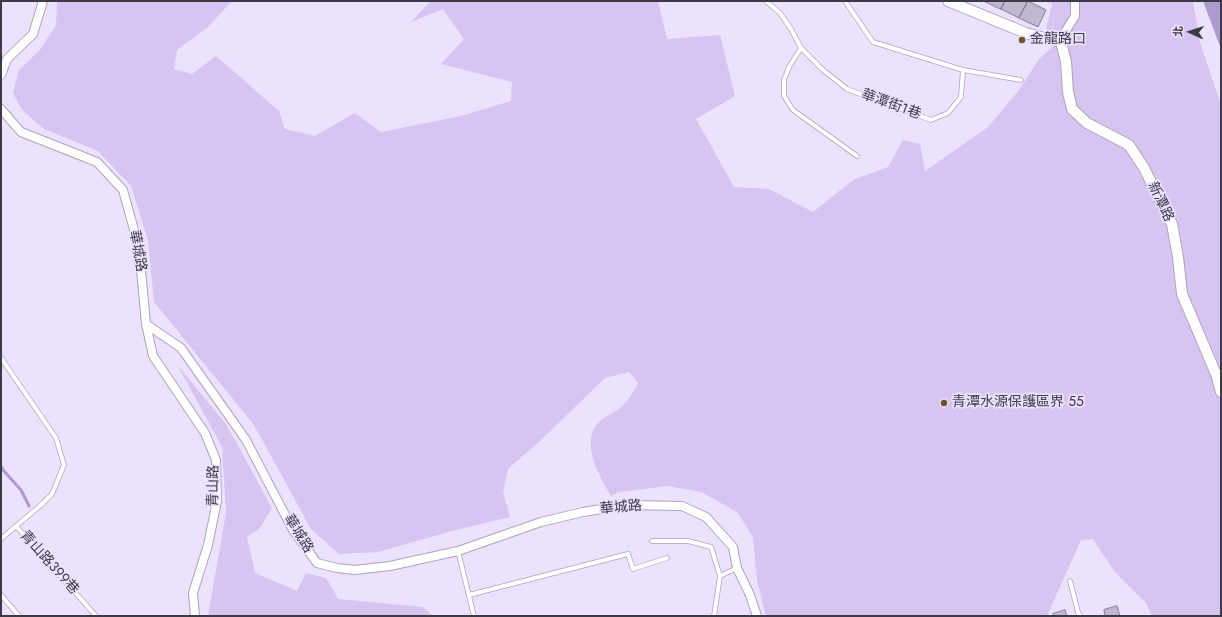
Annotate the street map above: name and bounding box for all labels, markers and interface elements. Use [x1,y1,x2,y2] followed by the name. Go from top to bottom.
[1170,12,1210,52] north arrow
[1170,25,1186,37] text: 北
[1030,32,1086,48] place label: 金龍路口
[1017,35,1027,45] marker: 金龍路口
[859,86,923,124] street label: 華潭街1巷
[1144,179,1176,225] street label: 新潭路
[125,229,149,273] street label: 華城路
[952,395,1084,411] place label: 青潭水源保護區界 55
[939,398,949,408] marker: 青潭水源保護區界 55
[205,465,223,507] street label: 青山路
[599,498,643,518] street label: 華城路
[280,512,316,556] street label: 華城路
[16,528,82,598] street label: 青山路399巷

